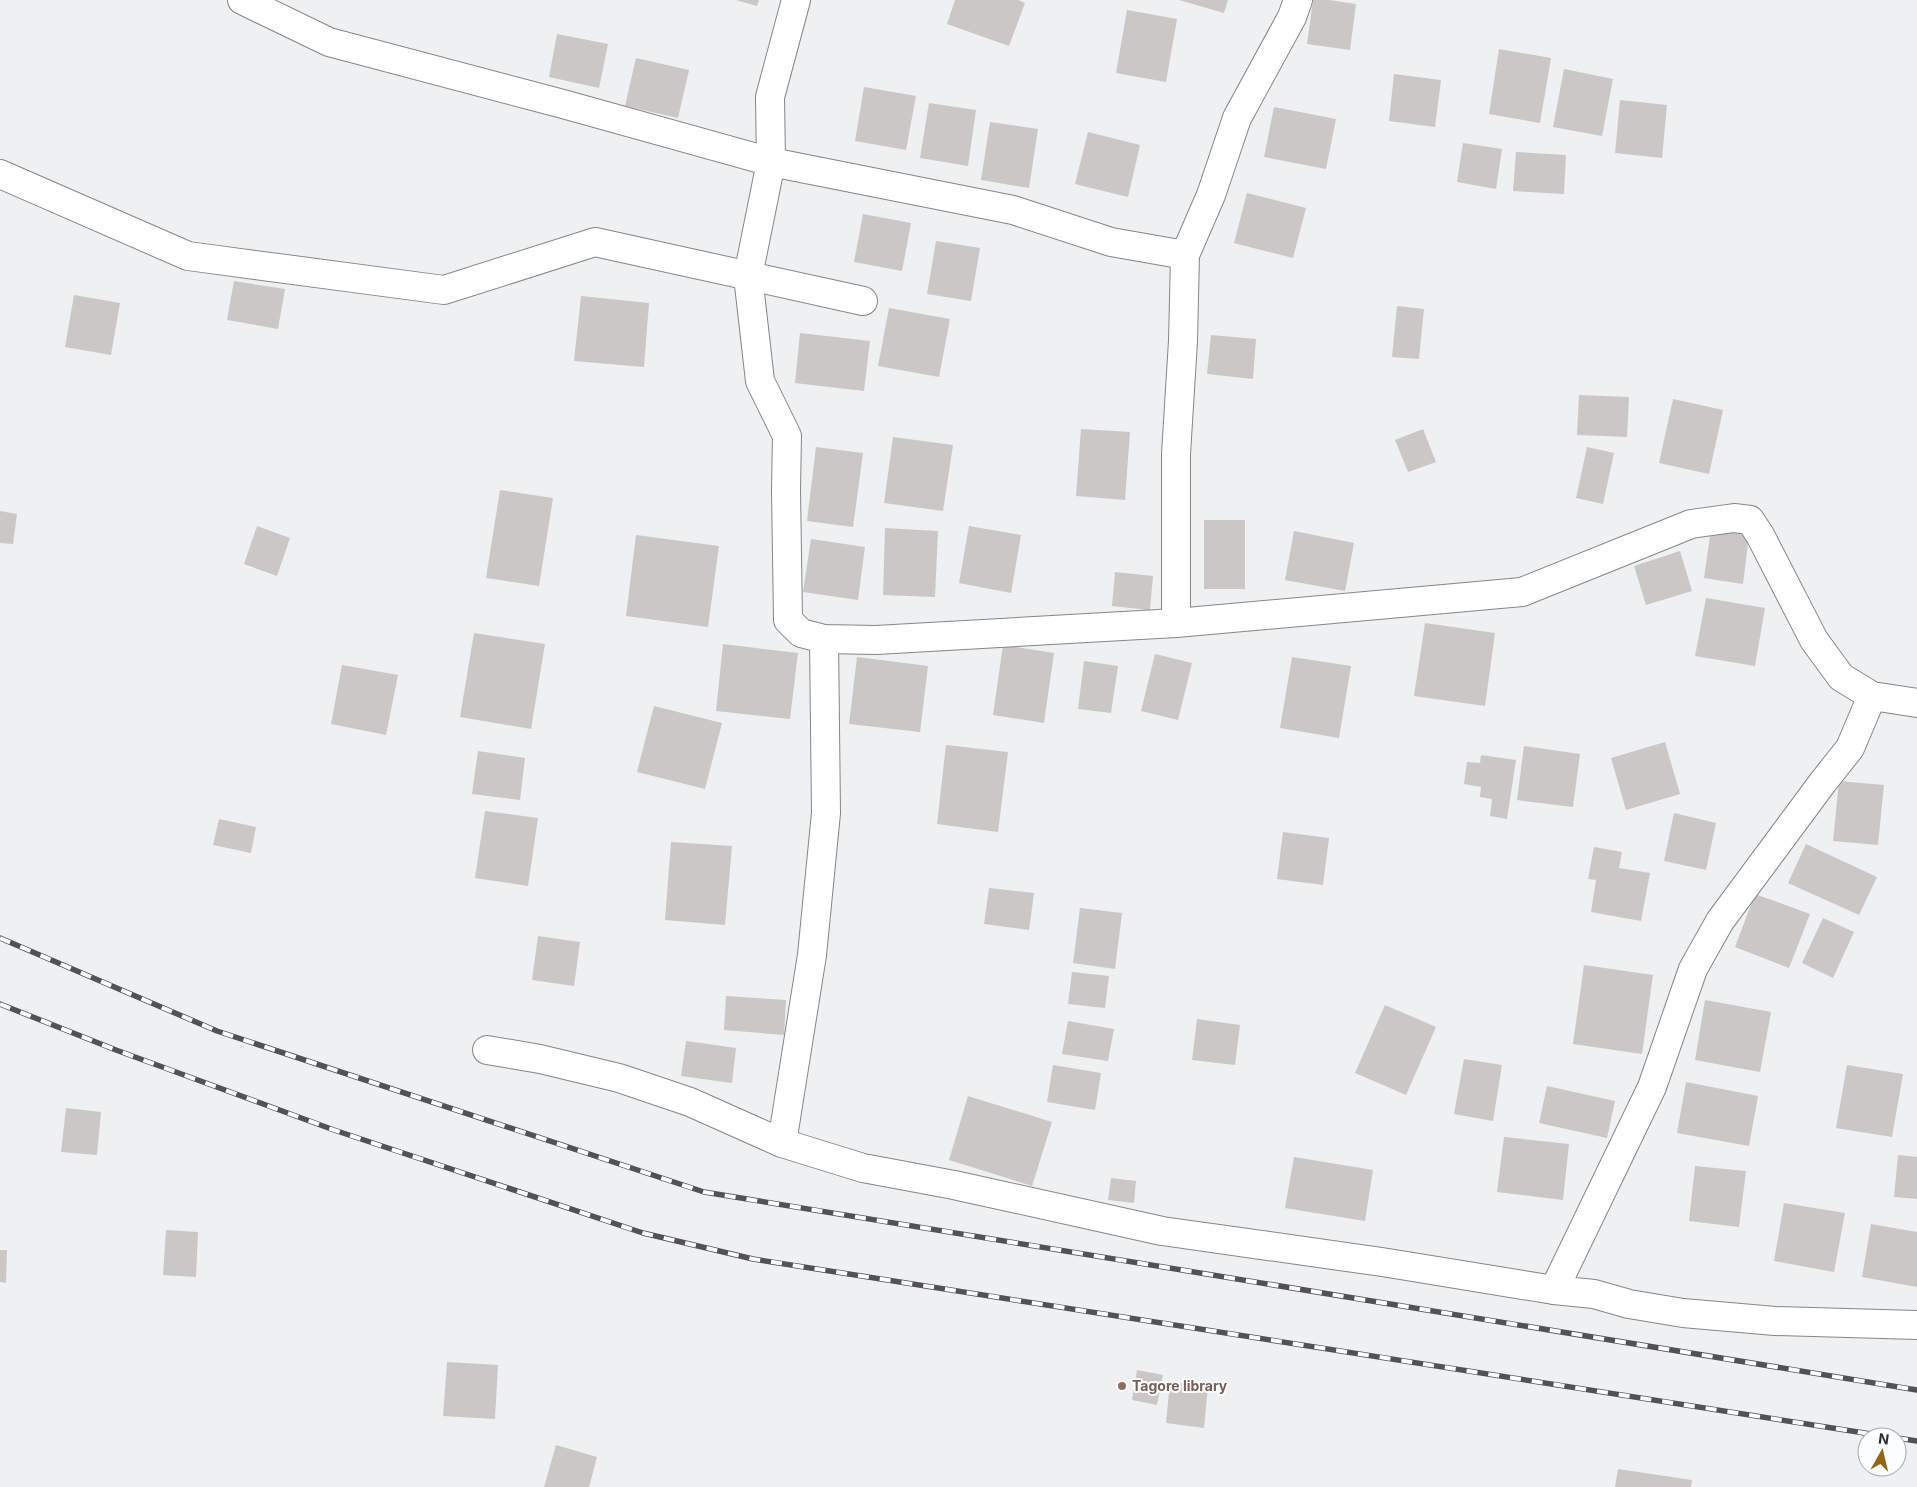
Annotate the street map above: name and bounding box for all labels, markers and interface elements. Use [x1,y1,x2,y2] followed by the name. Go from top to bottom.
[1132,1377,1228,1394] place label: Tagore library
[1116,1380,1128,1392] marker: Tagore library
[1857,1427,1907,1477] north arrow
[1877,1429,1890,1448] text: N

